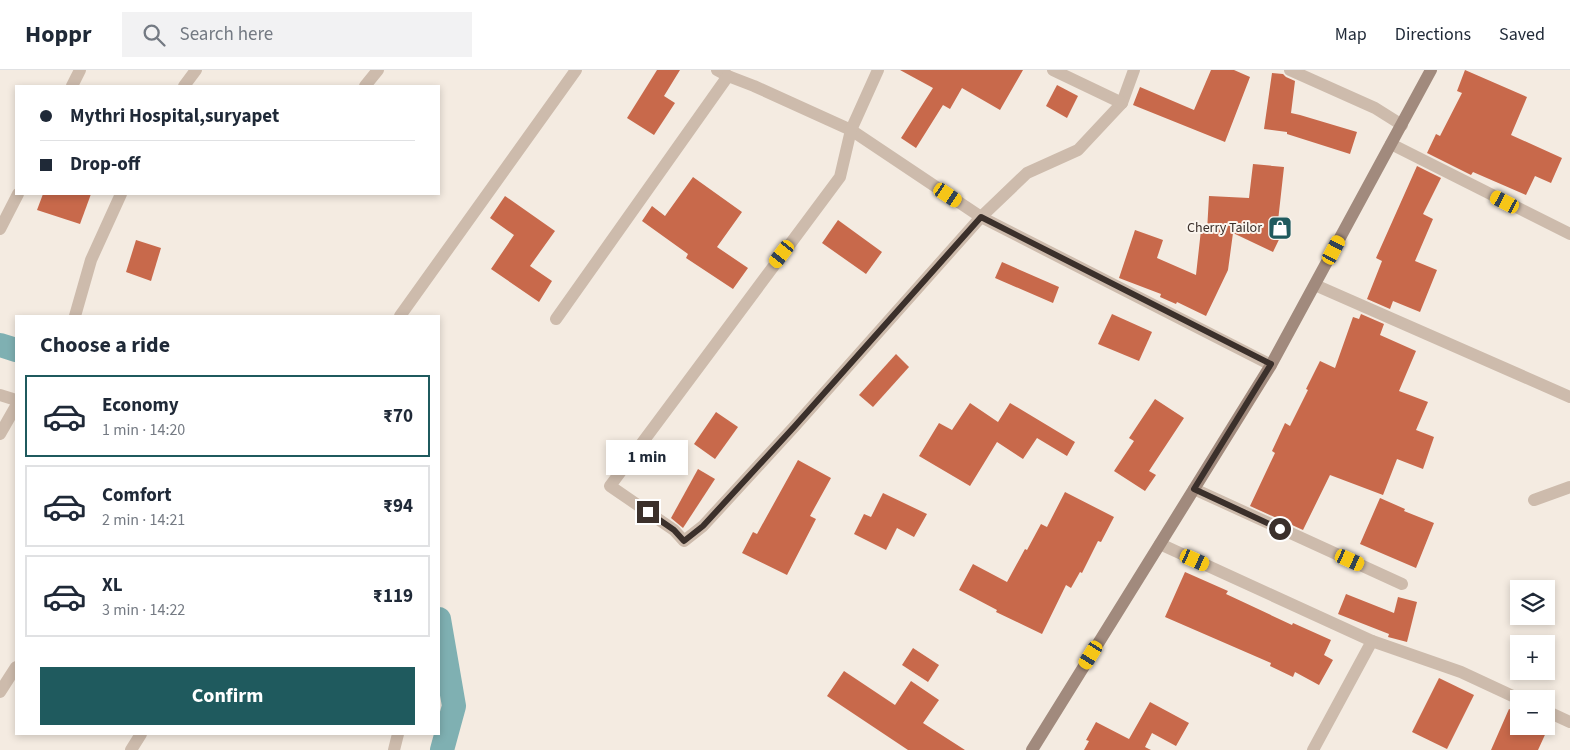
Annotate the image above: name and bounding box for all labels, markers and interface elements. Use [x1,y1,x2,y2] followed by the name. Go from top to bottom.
[122,12,472,57] search box
[25,17,92,52] text: Hoppr
[140,21,168,49] icon: search
[180,21,273,48] text: Search here
[1335,22,1367,47] text: Map
[1395,22,1471,47] text: Directions
[1499,22,1545,47] text: Saved
[70,103,279,130] text: Mythri Hospital,suryapet
[70,151,140,178] text: Drop-off
[931,180,964,210] car
[1488,189,1521,215] car
[1267,215,1293,241] shop icon: Cherry Tailor
[1187,218,1262,238] place label: Cherry Tailor
[1320,233,1347,267] car
[766,238,797,270] car
[40,329,170,361] text: Choose a ride
[102,392,179,419] text: Economy
[42,394,87,439] icon: car
[383,403,413,430] text: ₹70
[102,419,185,441] text: 1 min · 14:20
[607,440,689,474] callout: 1 min
[628,446,666,468] text: 1 min
[102,482,172,509] text: Comfort
[42,484,87,529] icon: car
[383,493,413,520] text: ₹94
[637,501,659,523] route end
[102,509,185,531] text: 2 min · 14:21
[1269,518,1291,540] route start
[1178,547,1211,573] car
[1333,547,1366,573] car
[102,572,123,599] text: XL
[42,574,87,619] icon: car
[1510,580,1555,735] map controls
[1510,580,1555,625] button: layers
[373,583,413,610] text: ₹119
[102,599,185,621] text: 3 min · 14:22
[1510,635,1555,680] button: +
[1076,638,1105,672] car
[40,667,415,725] button: Confirm
[1510,690,1555,735] button: −

